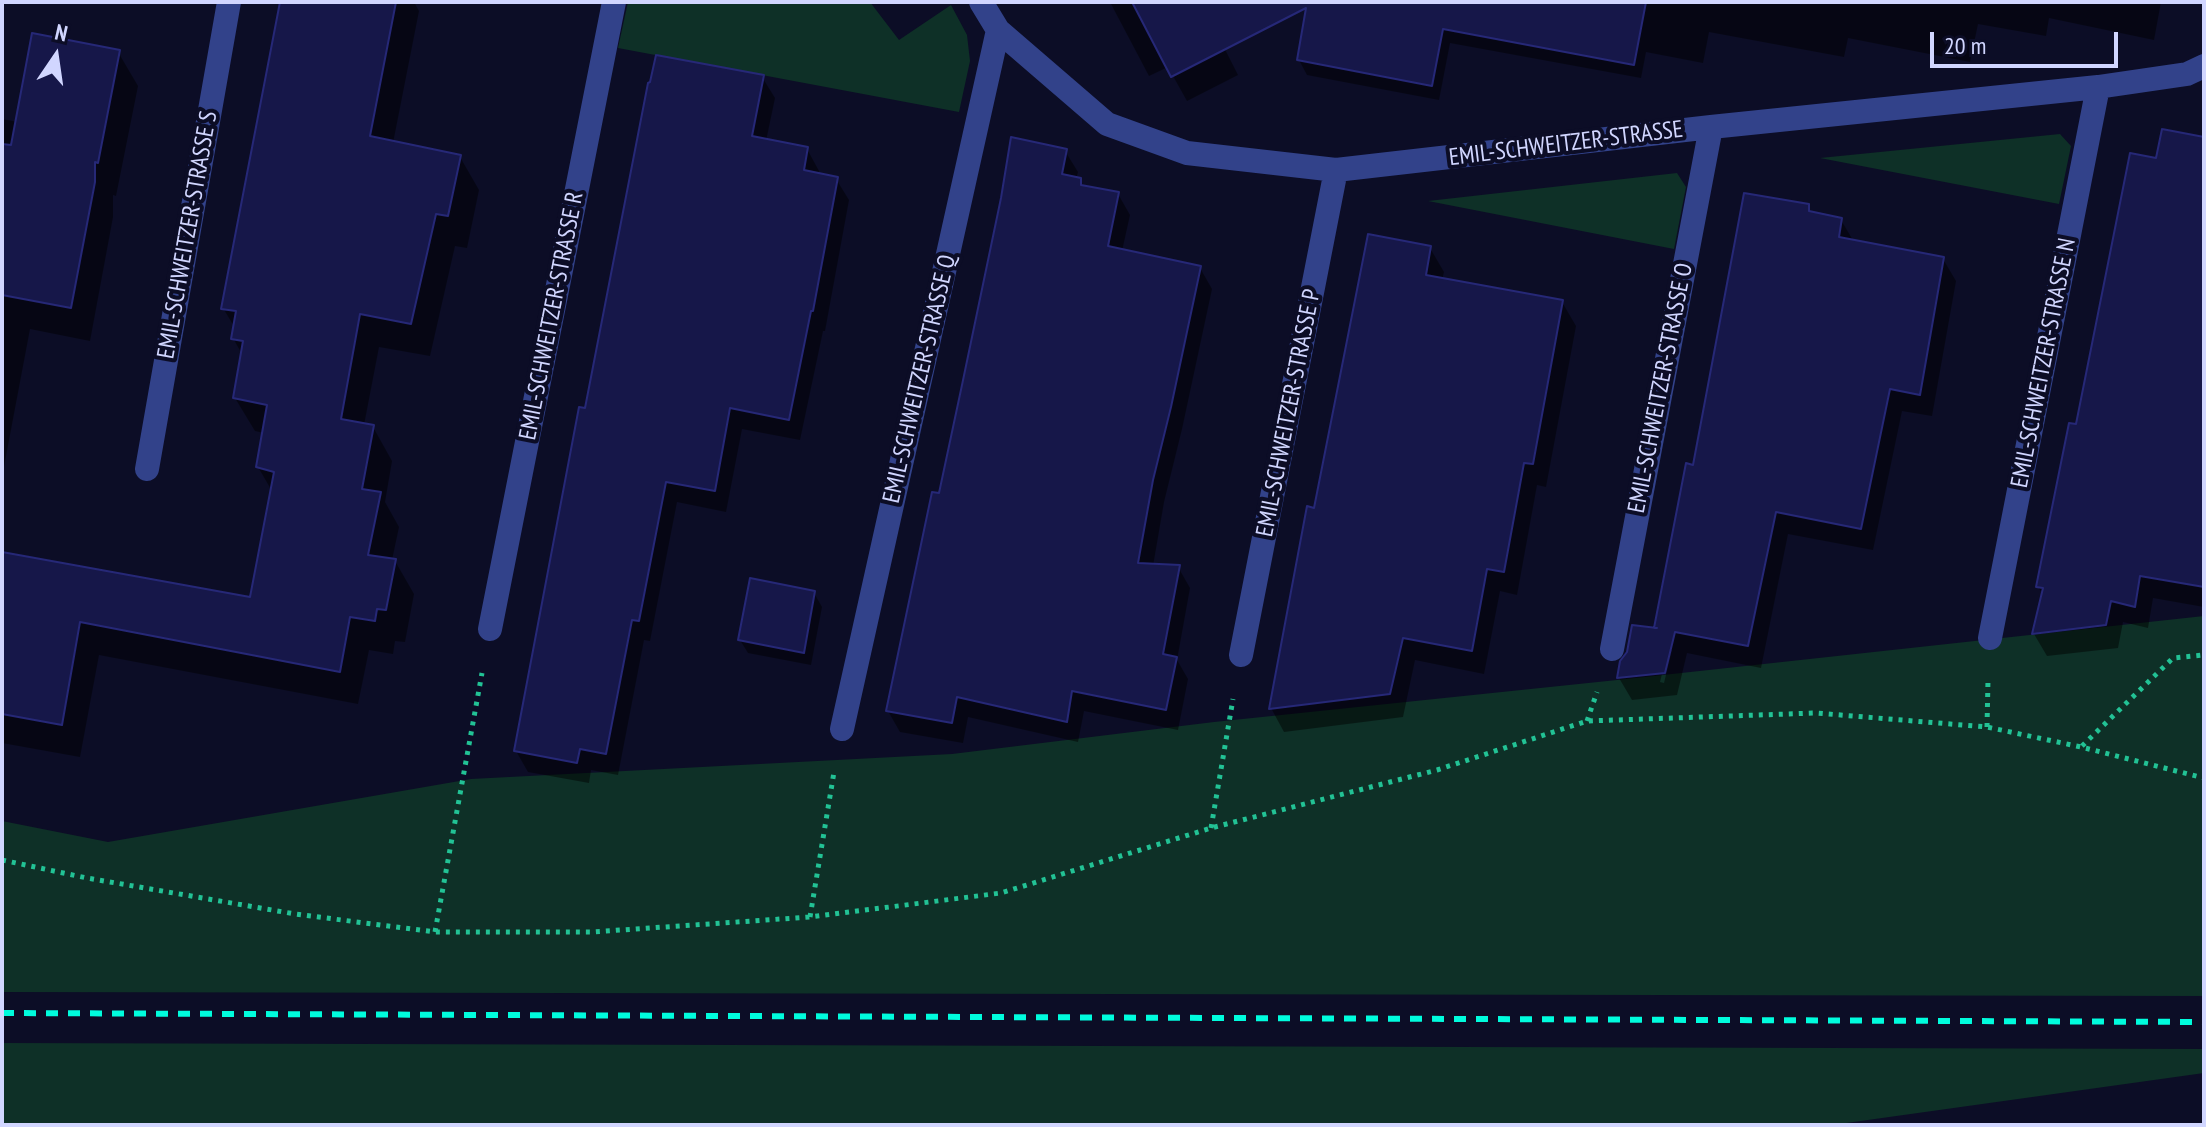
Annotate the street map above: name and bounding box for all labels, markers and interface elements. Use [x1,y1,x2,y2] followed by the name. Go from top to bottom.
[16,16,96,96] north arrow
[1934,16,2122,66] scale bar
[52,18,70,48] text: N
[1944,30,1986,61] text: 20 m
[152,109,224,361] street label: EMIL-SCHWEITZER-STRASSE S
[1447,115,1685,173] street label: EMIL-SCHWEITZER-STRASSE
[514,189,590,443] street label: EMIL-SCHWEITZER-STRASSE R
[2006,236,2082,490] street label: EMIL-SCHWEITZER-STRASSE N
[877,252,963,506] street label: EMIL-SCHWEITZER-STRASSE Q
[1623,261,1699,515] street label: EMIL-SCHWEITZER-STRASSE O
[1251,287,1327,539] street label: EMIL-SCHWEITZER-STRASSE P

